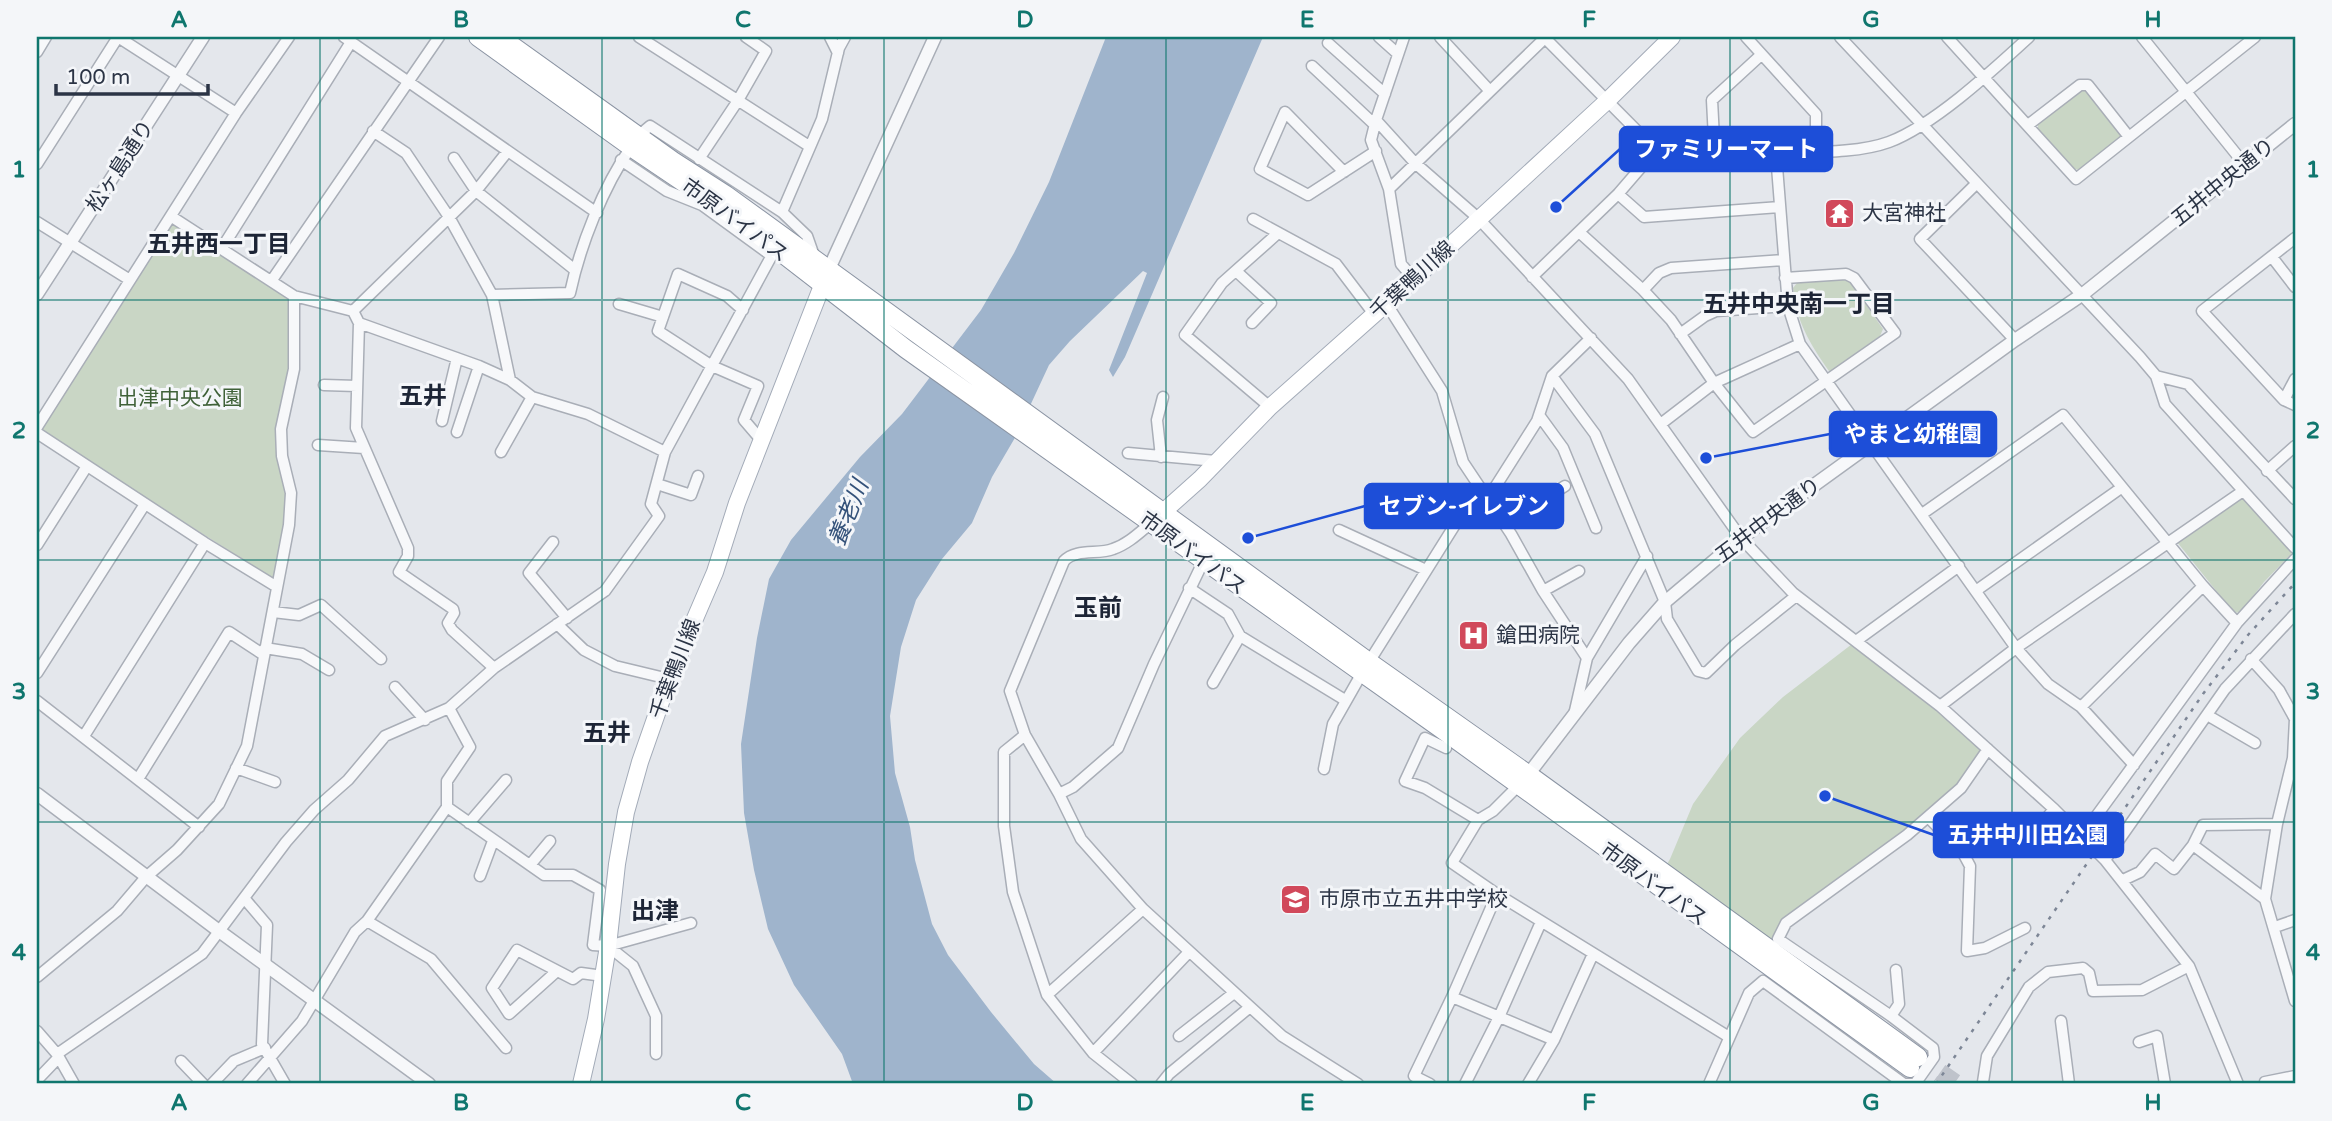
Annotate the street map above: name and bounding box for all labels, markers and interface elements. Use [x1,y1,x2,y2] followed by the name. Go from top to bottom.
[170,6,188,34] text: A
[453,6,469,34] text: B
[735,6,751,34] text: C
[1016,6,1034,34] text: D
[1300,6,1314,34] text: E
[1582,6,1596,34] text: F
[1862,6,1880,34] text: G
[2144,6,2162,34] text: H
[56,52,208,96] scale bar
[66,65,130,90] text: 100 m
[81,115,159,217] street label: 松ヶ島通り
[1620,127,1832,171] callout: ファミリーマート
[2166,133,2280,232] street label: 五井中央通り
[1634,136,1818,164] text: ファミリーマート
[12,156,26,184] text: 1
[2306,156,2320,184] text: 1
[677,173,793,267] street label: 市原バイパス
[1822,196,1856,230] temple icon: 大宮神社
[1862,201,1946,226] place label: 大宮神社
[147,230,291,259] district label: 五井西一丁目
[1365,236,1460,325] street label: 千葉鴨川線
[1703,290,1895,319] district label: 五井中央南一丁目
[399,382,447,411] district label: 五井
[117,386,243,411] park label: 出津中央公園
[1830,412,1996,456] callout: やまと幼稚園
[12,417,26,445] text: 2
[2306,417,2320,445] text: 2
[1844,421,1982,449] text: やまと幼稚園
[823,473,876,551] water label: 養老川
[1710,473,1826,568] street label: 五井中央通り
[1365,484,1563,528] callout: セブン-イレブン
[1379,493,1549,521] text: セブン-イレブン
[1135,506,1251,600] street label: 市原バイパス
[1074,594,1122,623] district label: 玉前
[645,616,706,723] street label: 千葉鴨川線
[1456,618,1490,652] hospital icon: 鎗田病院
[1496,623,1580,648] place label: 鎗田病院
[12,678,26,706] text: 3
[2306,678,2320,706] text: 3
[583,719,631,748] district label: 五井
[1934,813,2123,857] callout: 五井中川田公園
[1948,822,2109,850] text: 五井中川田公園
[1596,837,1712,931] street label: 市原バイパス
[1279,882,1313,916] school or university icon: 市原市立五井中学校
[1319,887,1508,912] place label: 市原市立五井中学校
[631,897,679,926] district label: 出津
[12,939,27,967] text: 4
[2306,939,2321,967] text: 4
[170,1089,188,1117] text: A
[453,1089,469,1117] text: B
[735,1089,751,1117] text: C
[1016,1089,1034,1117] text: D
[1300,1089,1314,1117] text: E
[1582,1089,1596,1117] text: F
[1862,1089,1880,1117] text: G
[2144,1089,2162,1117] text: H

